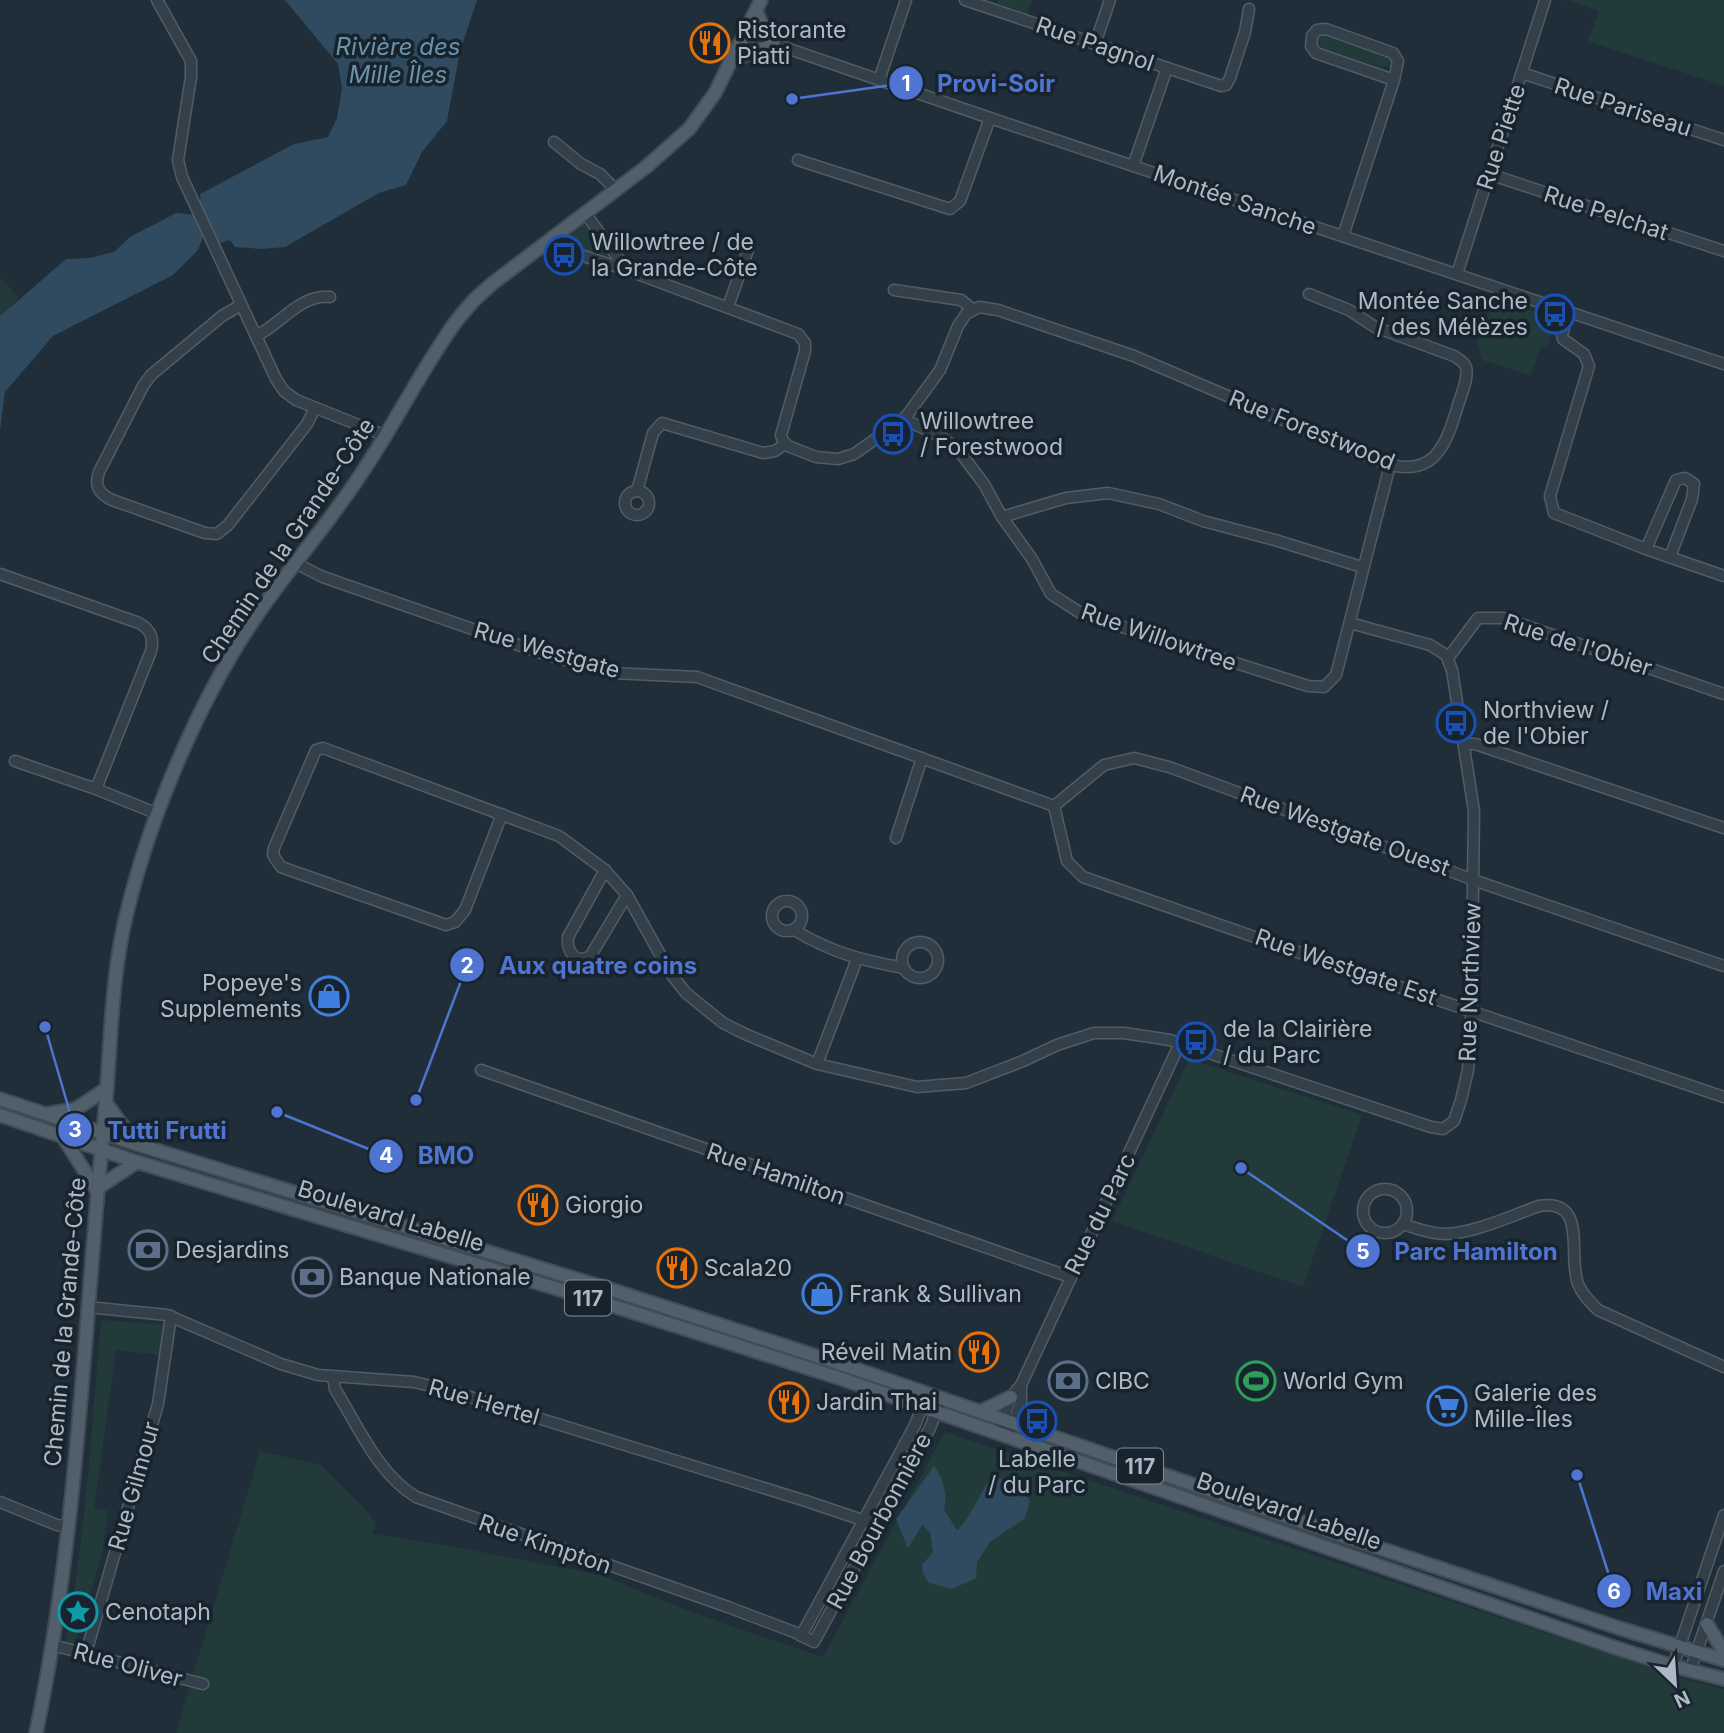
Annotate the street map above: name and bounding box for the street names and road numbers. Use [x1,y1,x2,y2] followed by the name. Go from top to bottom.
[1032,11,1158,77] street label: Rue Pagnol
[1551,72,1695,142] street label: Rue Pariseau
[1471,81,1531,193] street label: Rue Piette
[1150,159,1320,241] street label: Montée Sanche
[1540,180,1672,246] street label: Rue Pelchat
[1225,384,1399,476] street label: Rue Forestwood
[195,413,381,669] street label: Chemin de la Grande-Côte
[1078,597,1240,677] street label: Rue Willowtree
[1500,608,1656,682] street label: Rue de l'Obier
[471,616,623,684] street label: Rue Westgate
[1236,780,1454,882] street label: Rue Westgate Ouest
[1453,902,1487,1062] street label: Rue Northview
[1251,923,1441,1011] street label: Rue Westgate Est
[703,1137,849,1211] street label: Rue Hamilton
[1059,1149,1141,1279] street label: Rue du Parc
[294,1174,488,1258] street label: Boulevard Labelle
[38,1176,92,1468] street label: Chemin de la Grande-Côte
[565,1280,611,1316] road number: 117
[425,1373,543,1431] street label: Rue Hertel
[102,1418,166,1554] street label: Rue Gilmour
[821,1428,937,1614] street label: Rue Bourbonnière
[1117,1448,1163,1484] road number: 117
[1193,1466,1385,1556] street label: Boulevard Labelle
[475,1508,615,1580] street label: Rue Kimpton
[70,1637,186,1693] street label: Rue Oliver

